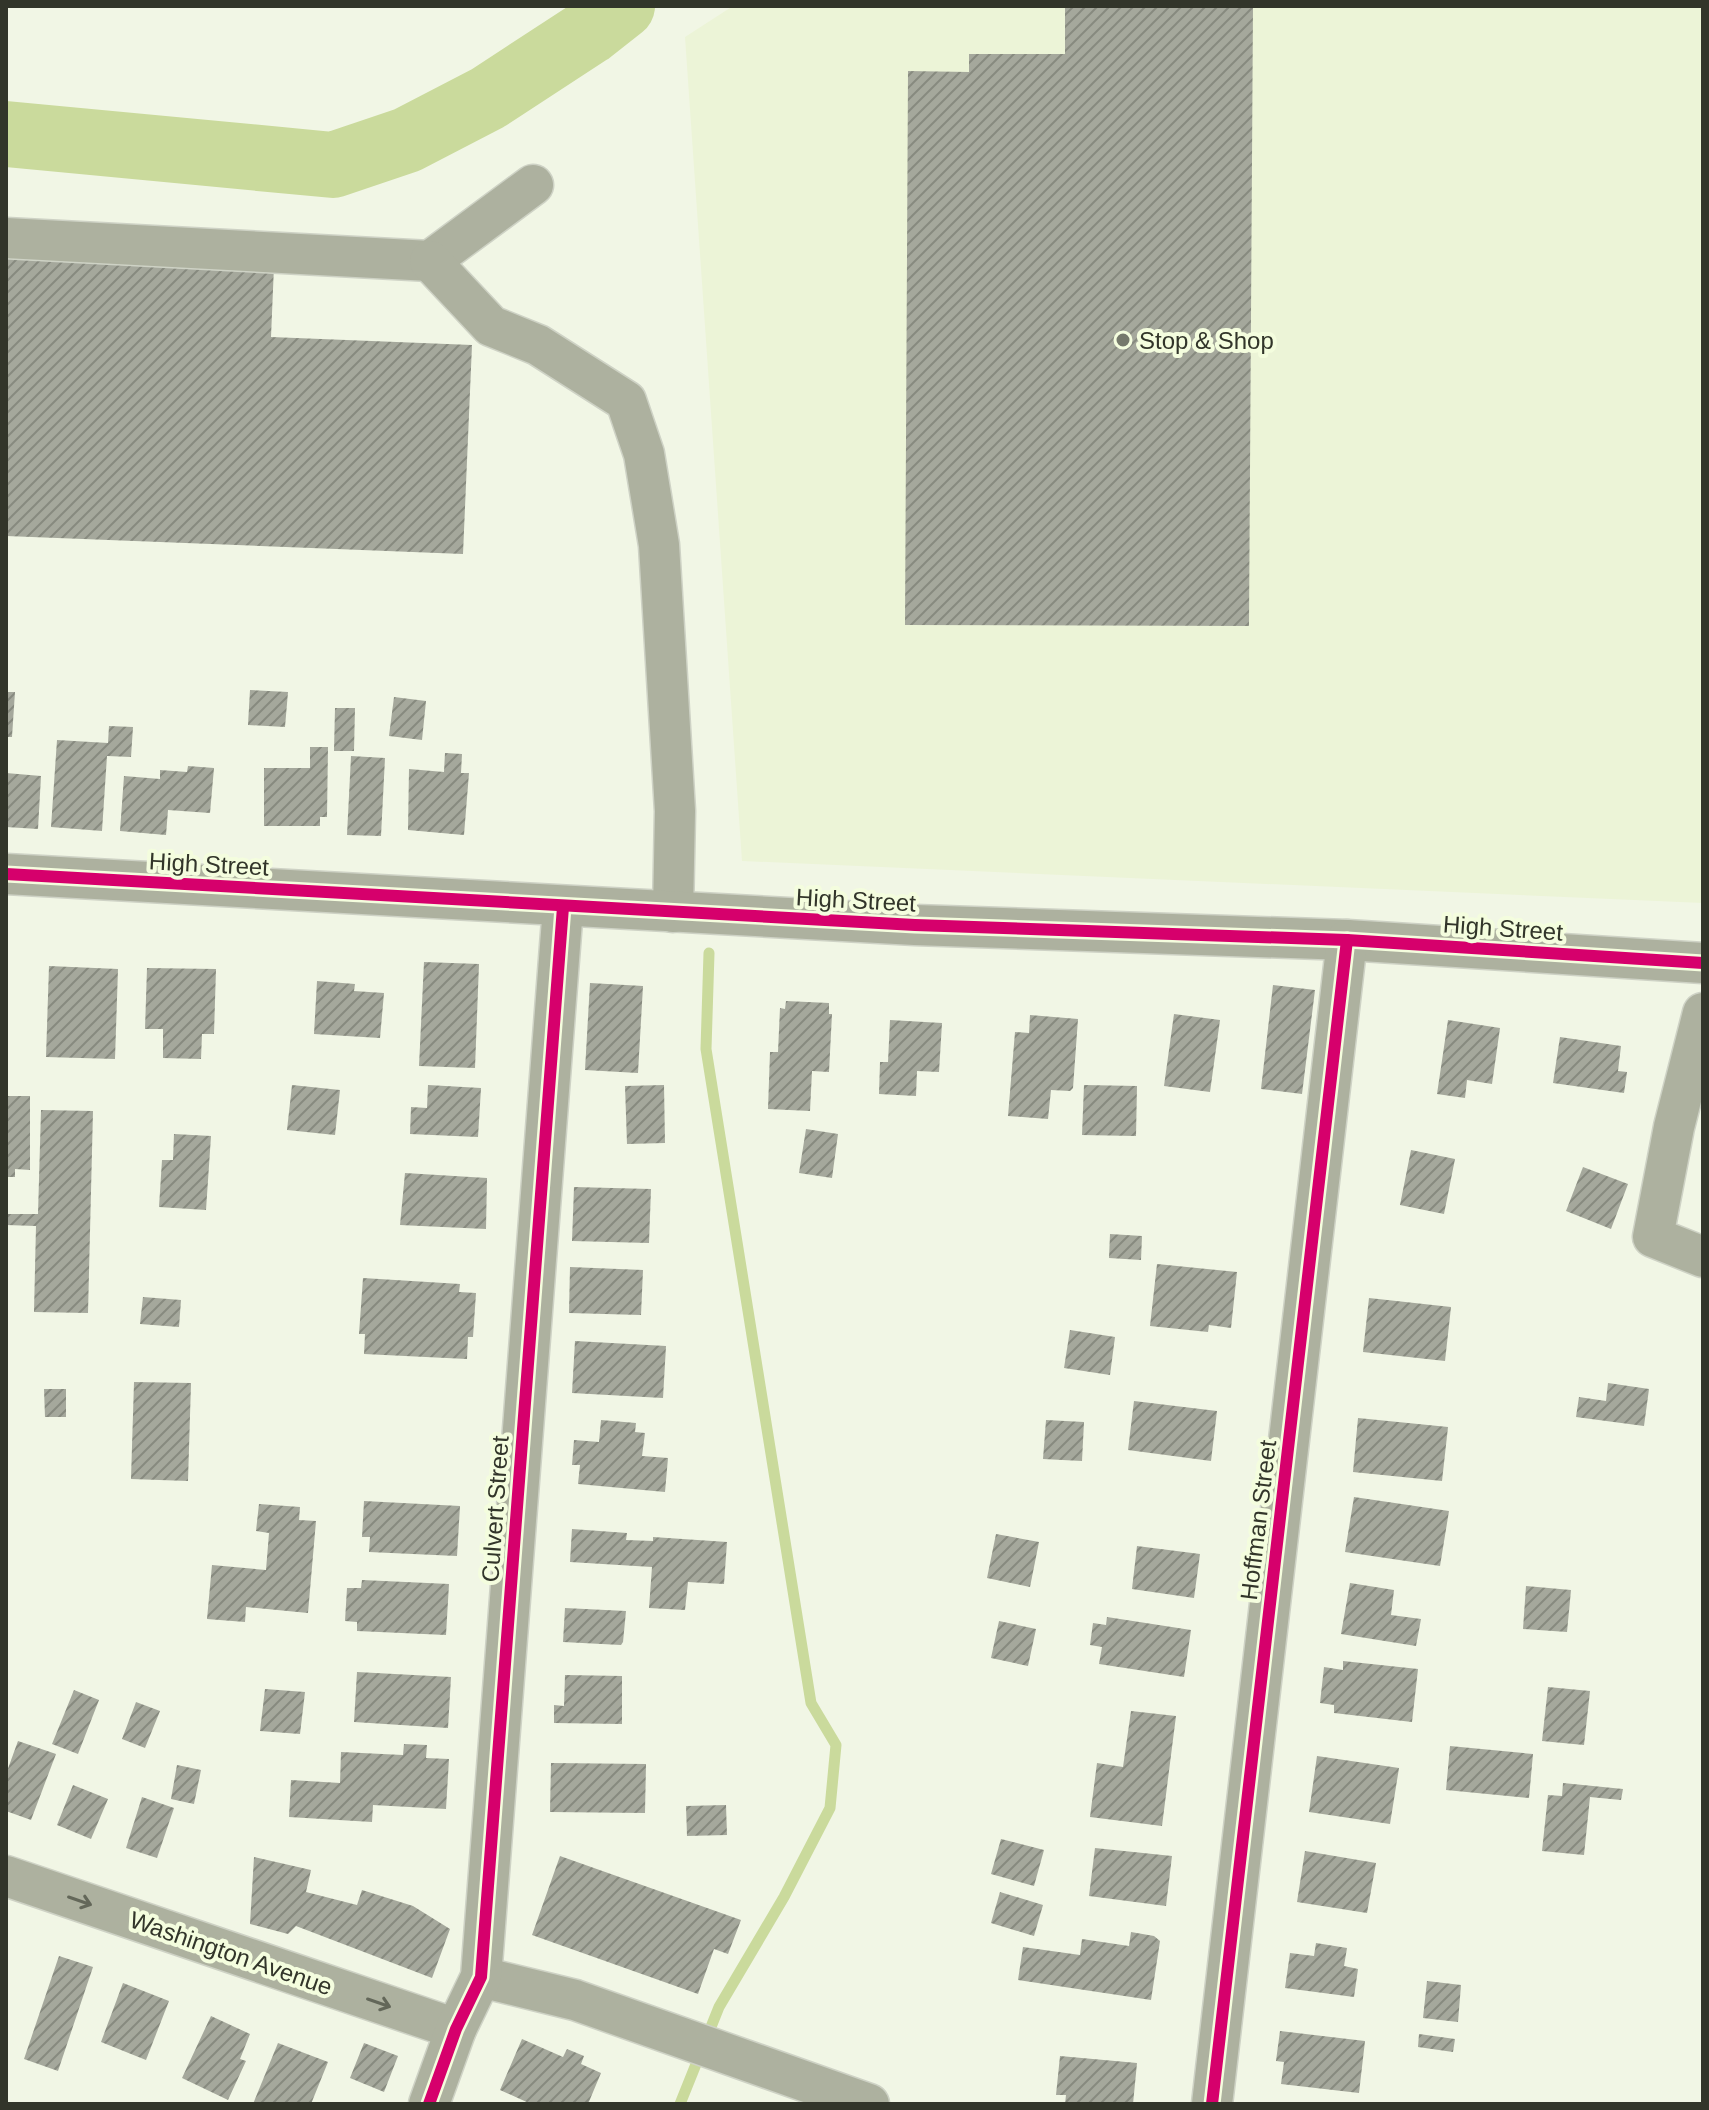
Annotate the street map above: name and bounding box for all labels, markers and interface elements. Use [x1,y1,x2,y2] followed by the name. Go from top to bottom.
[1139,327,1274,354] place label: Stop & Shop
[1114,331,1132,349] marker: Stop & Shop
[148,847,270,881] street label: High Street
[795,883,917,917] street label: High Street
[1442,910,1564,946] street label: High Street
[476,1435,514,1583] street label: Culvert Street
[1235,1438,1281,1602] street label: Hoffman Street
[67,1895,92,1909] one-way arrow
[126,1906,336,2000] street label: Washington Avenue
[366,1996,391,2011] one-way arrow

